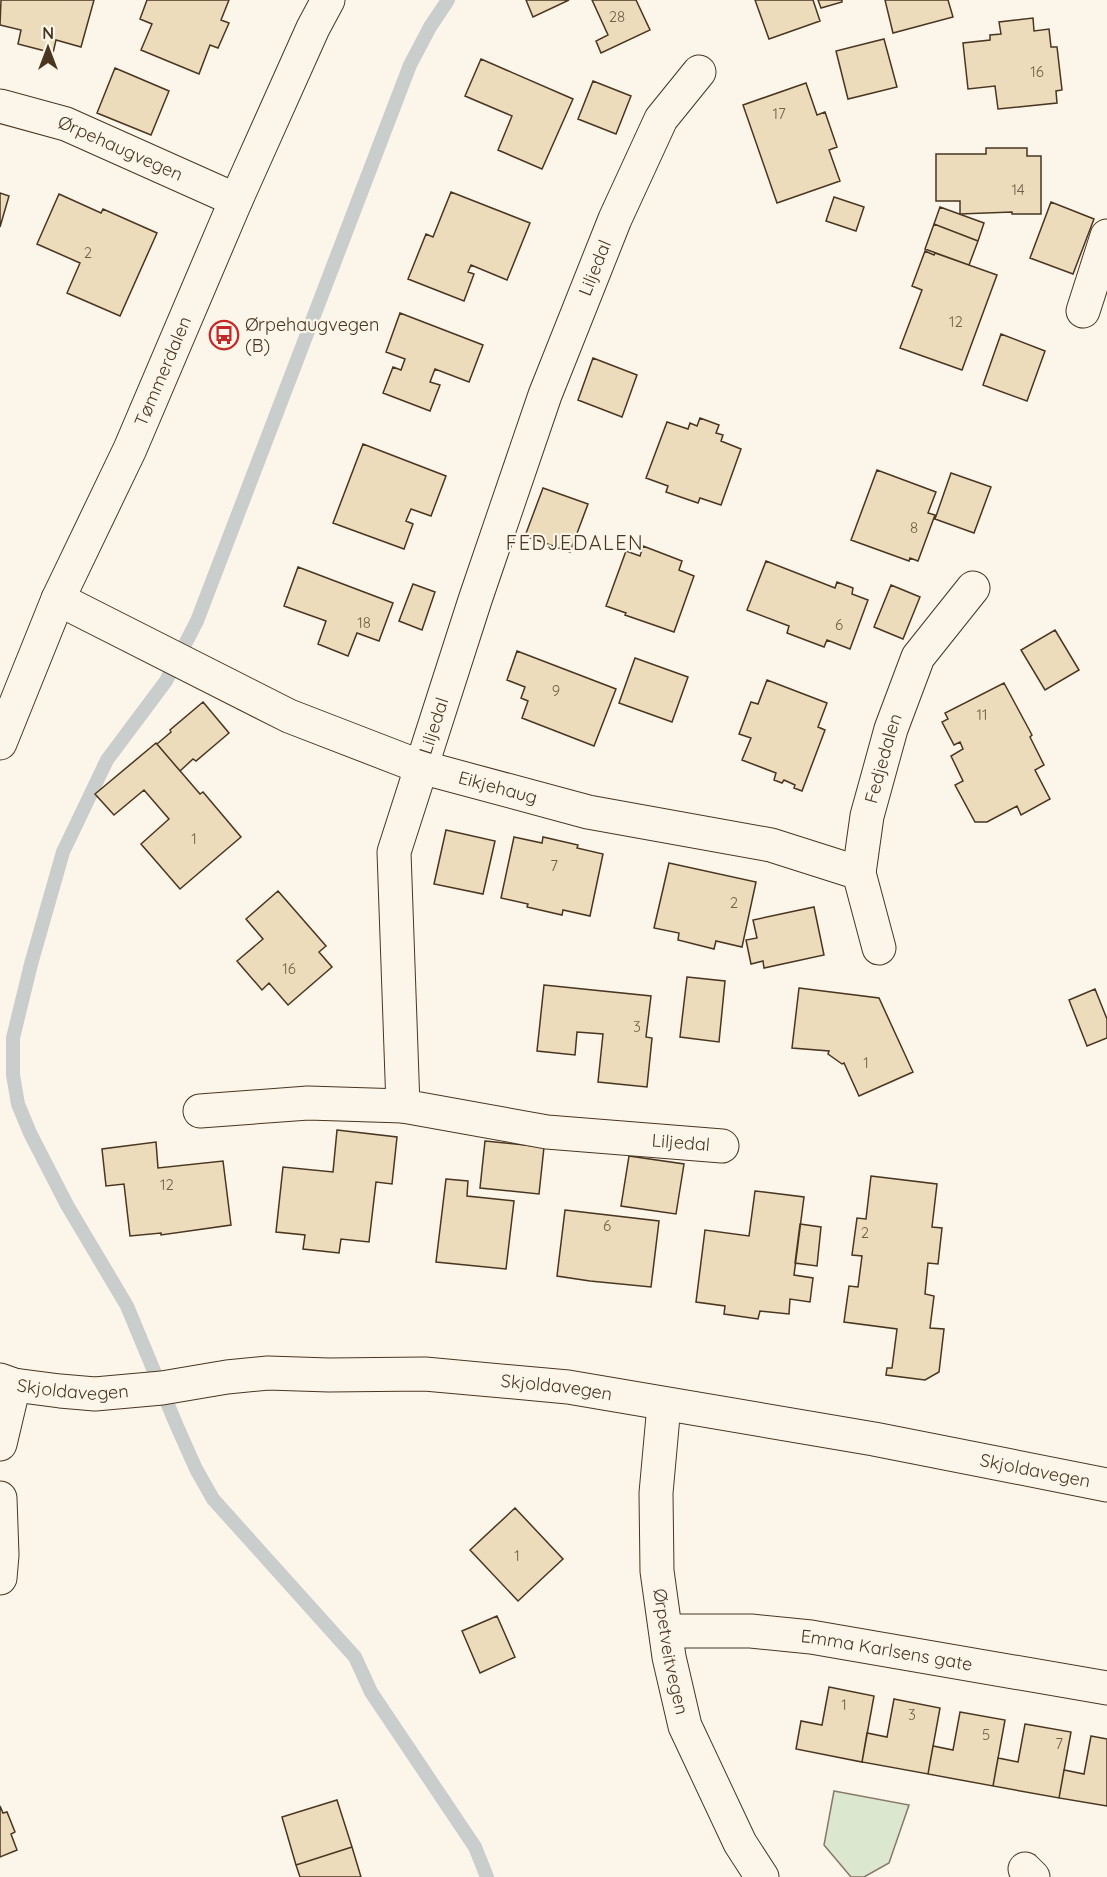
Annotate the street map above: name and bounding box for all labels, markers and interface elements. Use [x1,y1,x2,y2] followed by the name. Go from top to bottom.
[609,7,625,26] house number: 28
[18,18,78,78] north arrow
[42,23,54,43] text: N
[1030,62,1044,81] house number: 16
[772,104,786,123] house number: 17
[56,110,187,186] street label: Ørpehaugvegen
[1011,180,1025,199] house number: 14
[573,236,616,299] street label: Liljedal
[84,243,92,262] house number: 2
[949,312,963,331] house number: 12
[129,313,196,430] street label: Tømmerdalen
[245,313,379,357] place label: Ørpehaugvegen (B)
[208,319,240,351] bus stop icon: Ørpehaugvegen (B)
[910,518,918,537] house number: 8
[506,530,644,555] district label: FEDJEDALEN
[357,613,371,632] house number: 18
[835,615,843,634] house number: 6
[552,681,560,700] house number: 9
[414,695,453,757] street label: Liljedal
[976,705,988,724] house number: 11
[859,710,907,806] street label: Fedjedalen
[456,766,540,809] street label: Eikjehaug
[191,829,197,848] house number: 1
[550,856,558,875] house number: 7
[730,893,738,912] house number: 2
[282,959,296,978] house number: 16
[633,1017,641,1036] house number: 3
[863,1053,869,1072] house number: 1
[651,1128,711,1156] street label: Liljedal
[160,1175,174,1194] house number: 12
[603,1216,611,1235] house number: 6
[861,1223,869,1242] house number: 2
[500,1369,614,1405] street label: Skjoldavegen
[16,1374,129,1405] street label: Skjoldavegen
[978,1448,1092,1492] street label: Skjoldavegen
[514,1546,520,1565] house number: 1
[649,1587,694,1717] street label: Ørpetveitvegen
[800,1624,974,1676] street label: Emma Karlsens gate
[841,1695,847,1714] house number: 1
[908,1705,916,1724] house number: 3
[982,1725,990,1744] house number: 5
[1055,1734,1063,1753] house number: 7

